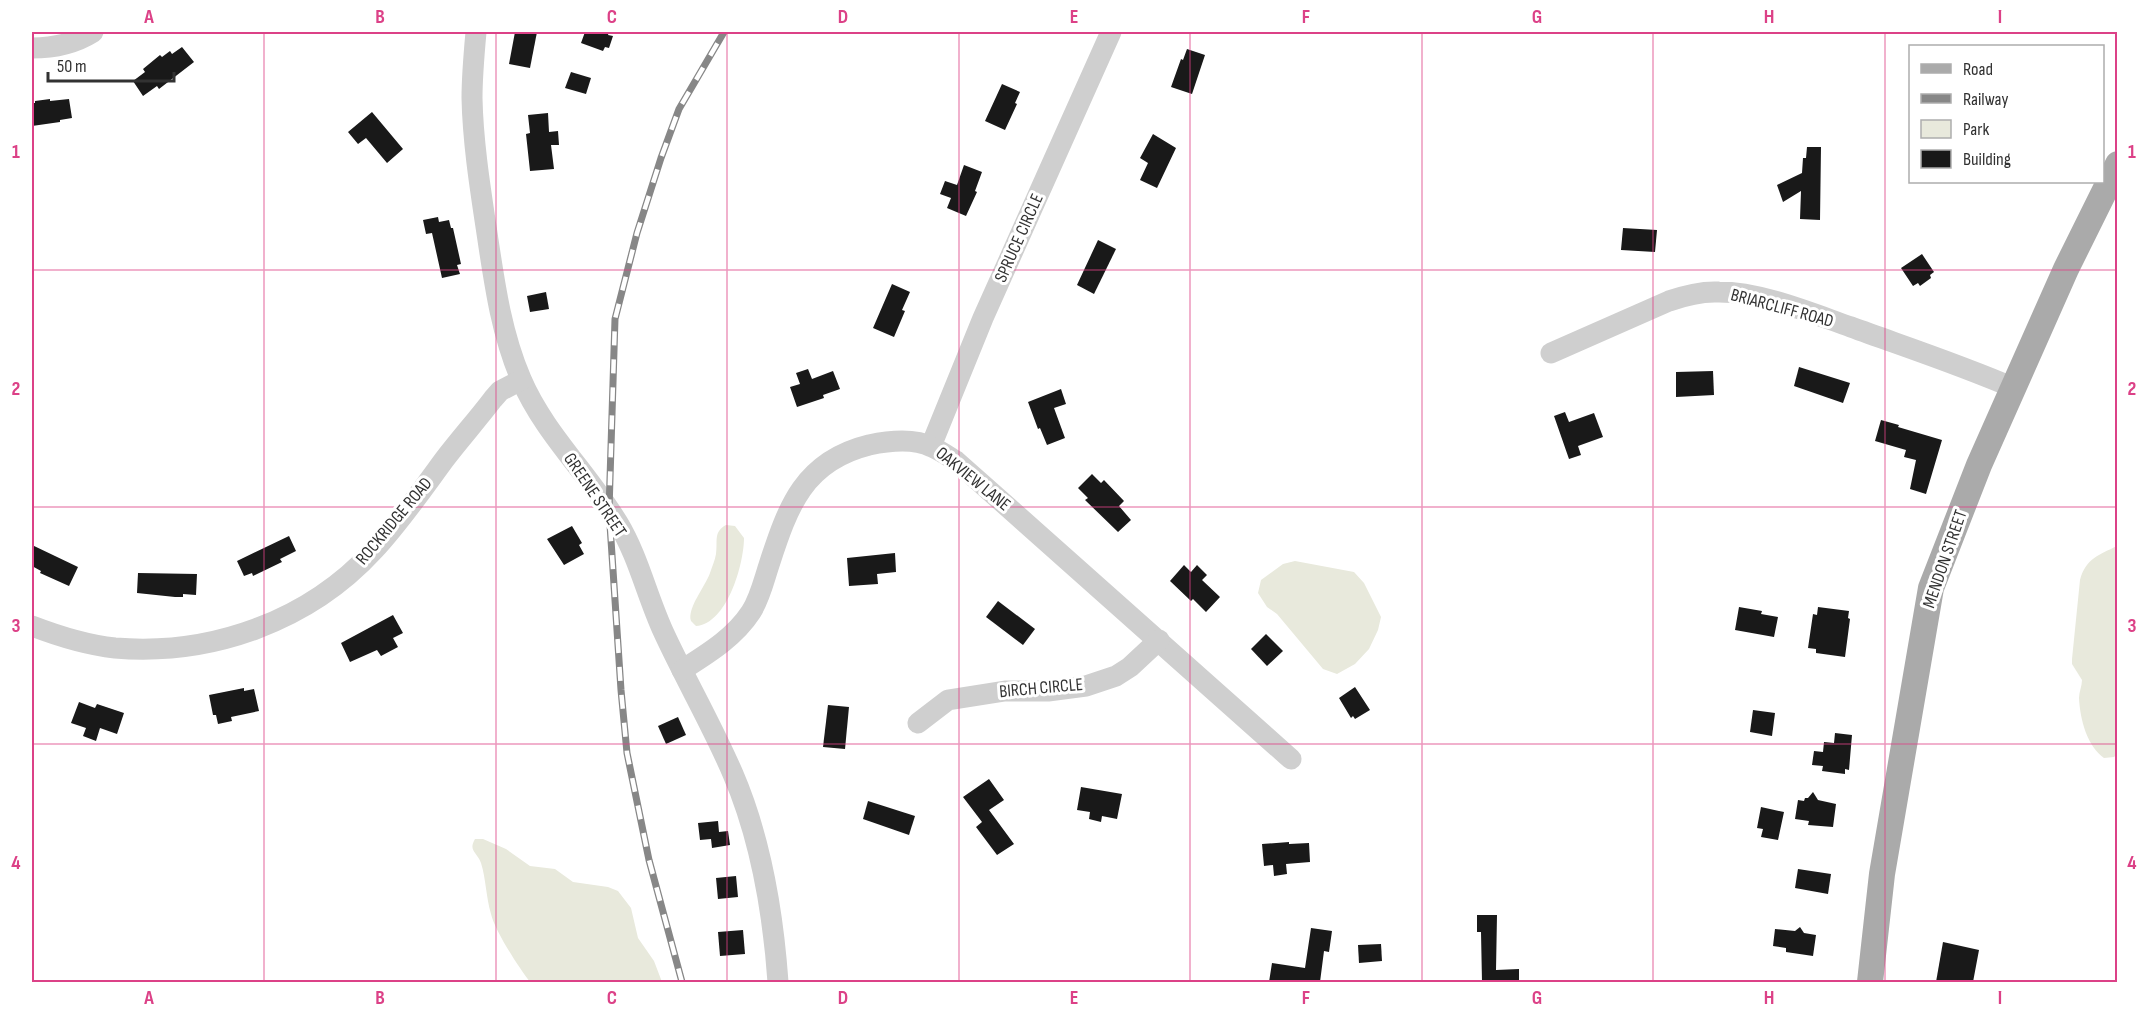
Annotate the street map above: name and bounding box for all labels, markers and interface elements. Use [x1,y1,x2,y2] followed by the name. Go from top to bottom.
[143,5,154,29] text: A
[375,5,385,29] text: B
[607,5,617,29] text: C
[838,5,848,29] text: D
[1070,5,1078,29] text: E
[1302,5,1310,29] text: F
[1532,5,1542,29] text: G
[1764,5,1774,29] text: H
[1998,5,2002,29] text: I
[48,45,174,83] scale bar
[1909,45,2104,183] legend
[57,56,87,77] text: 50 m
[1963,59,1993,80] text: Road
[1963,89,2008,110] text: Railway
[1963,119,1989,140] text: Park
[12,140,20,164] text: 1
[2128,140,2136,164] text: 1
[1963,149,2011,170] text: Building
[990,190,1048,286] street label: SPRUCE CIRCLE
[1728,284,1836,332] street label: BRIARCLIFF ROAD
[12,377,20,401] text: 2
[2128,377,2136,401] text: 2
[932,443,1014,515] street label: OAKVIEW LANE
[559,449,631,541] street label: GREENE STREET
[351,473,437,569] street label: ROCKRIDGE ROAD
[1918,507,1972,611] street label: MENDON STREET
[12,614,21,638] text: 3
[2128,614,2137,638] text: 3
[998,674,1084,702] street label: BIRCH CIRCLE
[11,851,21,875] text: 4
[2127,851,2137,875] text: 4
[143,986,154,1010] text: A
[375,986,385,1010] text: B
[607,986,617,1010] text: C
[838,986,848,1010] text: D
[1070,986,1078,1010] text: E
[1302,986,1310,1010] text: F
[1532,986,1542,1010] text: G
[1764,986,1774,1010] text: H
[1998,986,2002,1010] text: I

